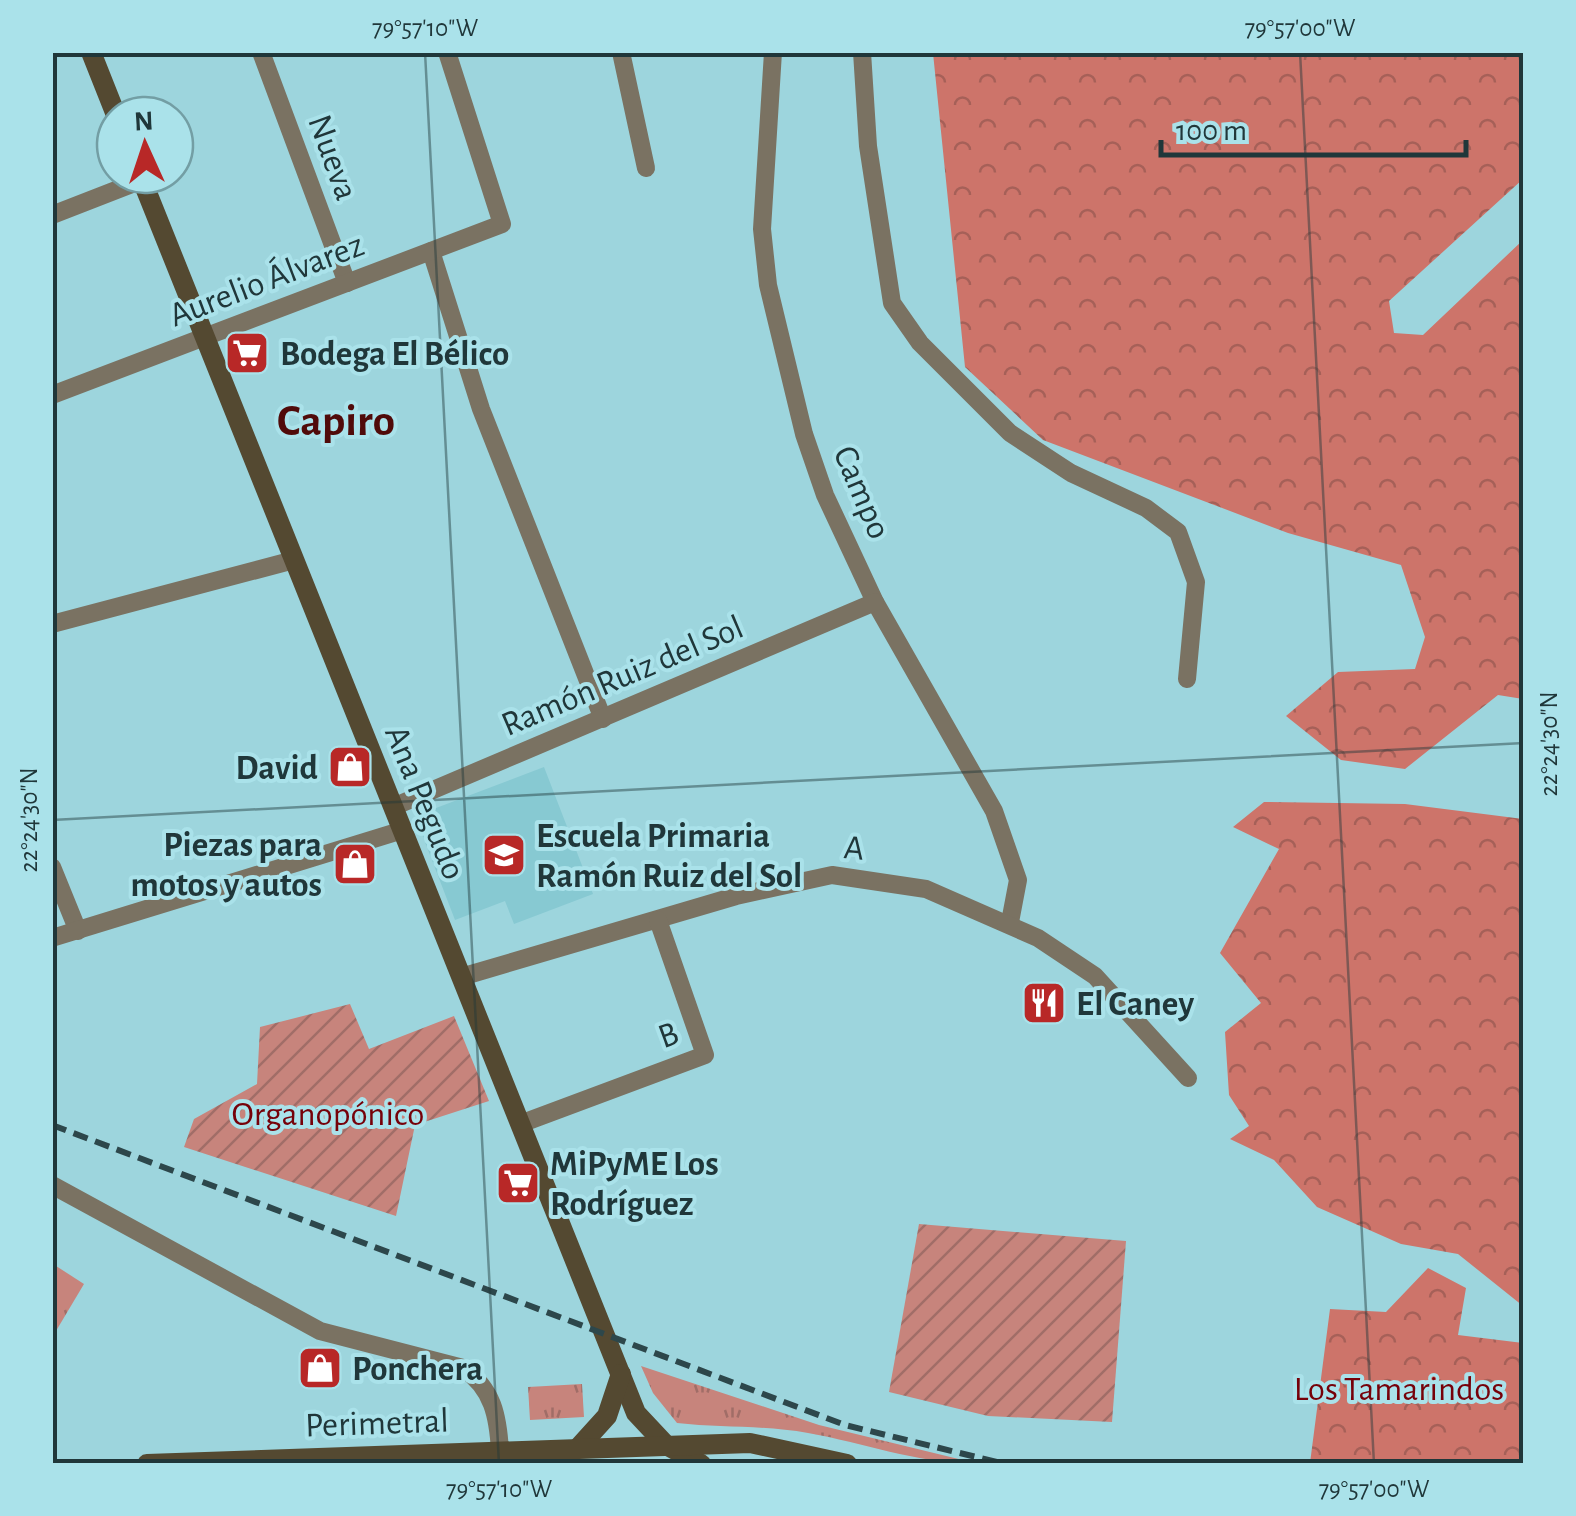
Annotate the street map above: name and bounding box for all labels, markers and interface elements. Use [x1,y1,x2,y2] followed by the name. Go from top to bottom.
[372,16,479,41] text: 79°57'10"W
[1245,16,1356,41] text: 79°57'00"W
[95,95,195,195] north arrow
[1161,95,1466,157] scale bar
[133,108,154,137] text: N
[301,110,364,205] street label: Nueva
[1176,116,1247,146] text: 100 m
[164,225,369,334] street label: Aurelio Álvarez
[224,330,270,376] supermarket icon: Bodega El Bélico
[280,337,509,372] place label: Bodega El Bélico
[277,399,395,444] district label: Capiro
[827,441,897,544] street label: Campo
[497,610,749,743] street label: Ramón Ruiz del Sol
[1537,691,1562,797] text: 22°24'30"N
[378,721,471,884] street label: Ana Pegudo
[327,744,373,790] shop icon: David
[236,751,318,786] place label: David
[17,767,42,873] text: 22°24'30"N
[536,819,802,894] place label: Escuela Primaria Ramón Ruiz del Sol
[131,828,322,903] place label: Piezas para motos y autos
[842,830,865,867] street label: A
[481,832,527,878] school or university icon: Escuela Primaria Ramón Ruiz del Sol
[332,841,378,887] shop icon: Piezas para motos y autos
[1021,980,1067,1026] restaurant icon: El Caney
[1076,987,1194,1022] place label: El Caney
[654,1016,683,1055] street label: B
[231,1097,425,1132] park label: Organopónico
[550,1147,719,1222] place label: MiPyME Los Rodríguez
[495,1160,541,1206] supermarket icon: MiPyME Los Rodríguez
[297,1345,343,1391] shop icon: Ponchera
[352,1352,483,1387] place label: Ponchera
[1294,1372,1504,1407] park label: Los Tamarindos
[305,1404,449,1443] street label: Perimetral
[446,1477,553,1502] text: 79°57'10"W
[1319,1477,1430,1502] text: 79°57'00"W

